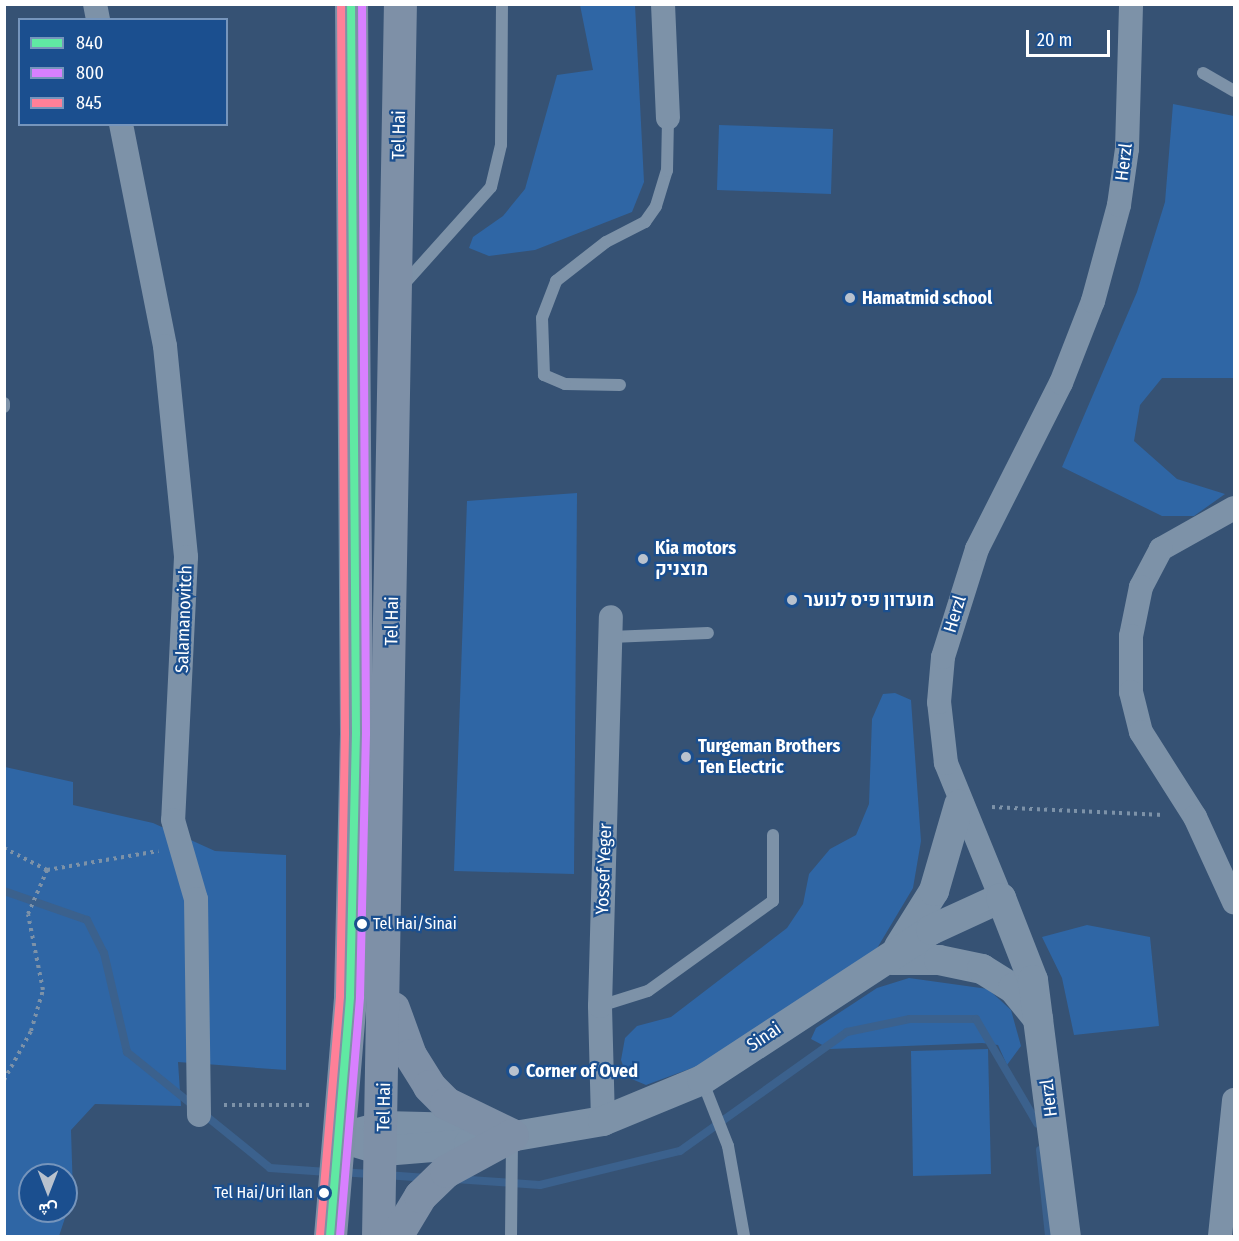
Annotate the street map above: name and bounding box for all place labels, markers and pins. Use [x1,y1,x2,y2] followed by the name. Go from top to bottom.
[862,287,992,309] place label: Hamatmid school
[843,291,857,305] marker: Hamatmid school
[655,538,736,580] place label: Kia motors מוצניק
[636,552,650,566] marker: Kia motors מוצניק
[804,589,934,611] place label: מועדון פיס לנוער
[785,593,799,607] marker: מועדון פיס לנוער
[698,736,840,778] place label: Turgeman Brothers Ten Electric
[679,750,693,764] marker: Turgeman Brothers Ten Electric
[373,914,457,934] place label: Tel Hai/Sinai
[356,918,368,930] marker: Tel Hai/Sinai
[526,1060,638,1082] place label: Corner of Oved
[507,1064,521,1078] marker: Corner of Oved
[214,1183,313,1203] place label: Tel Hai/Uri Ilan
[318,1187,330,1199] marker: Tel Hai/Uri Ilan

